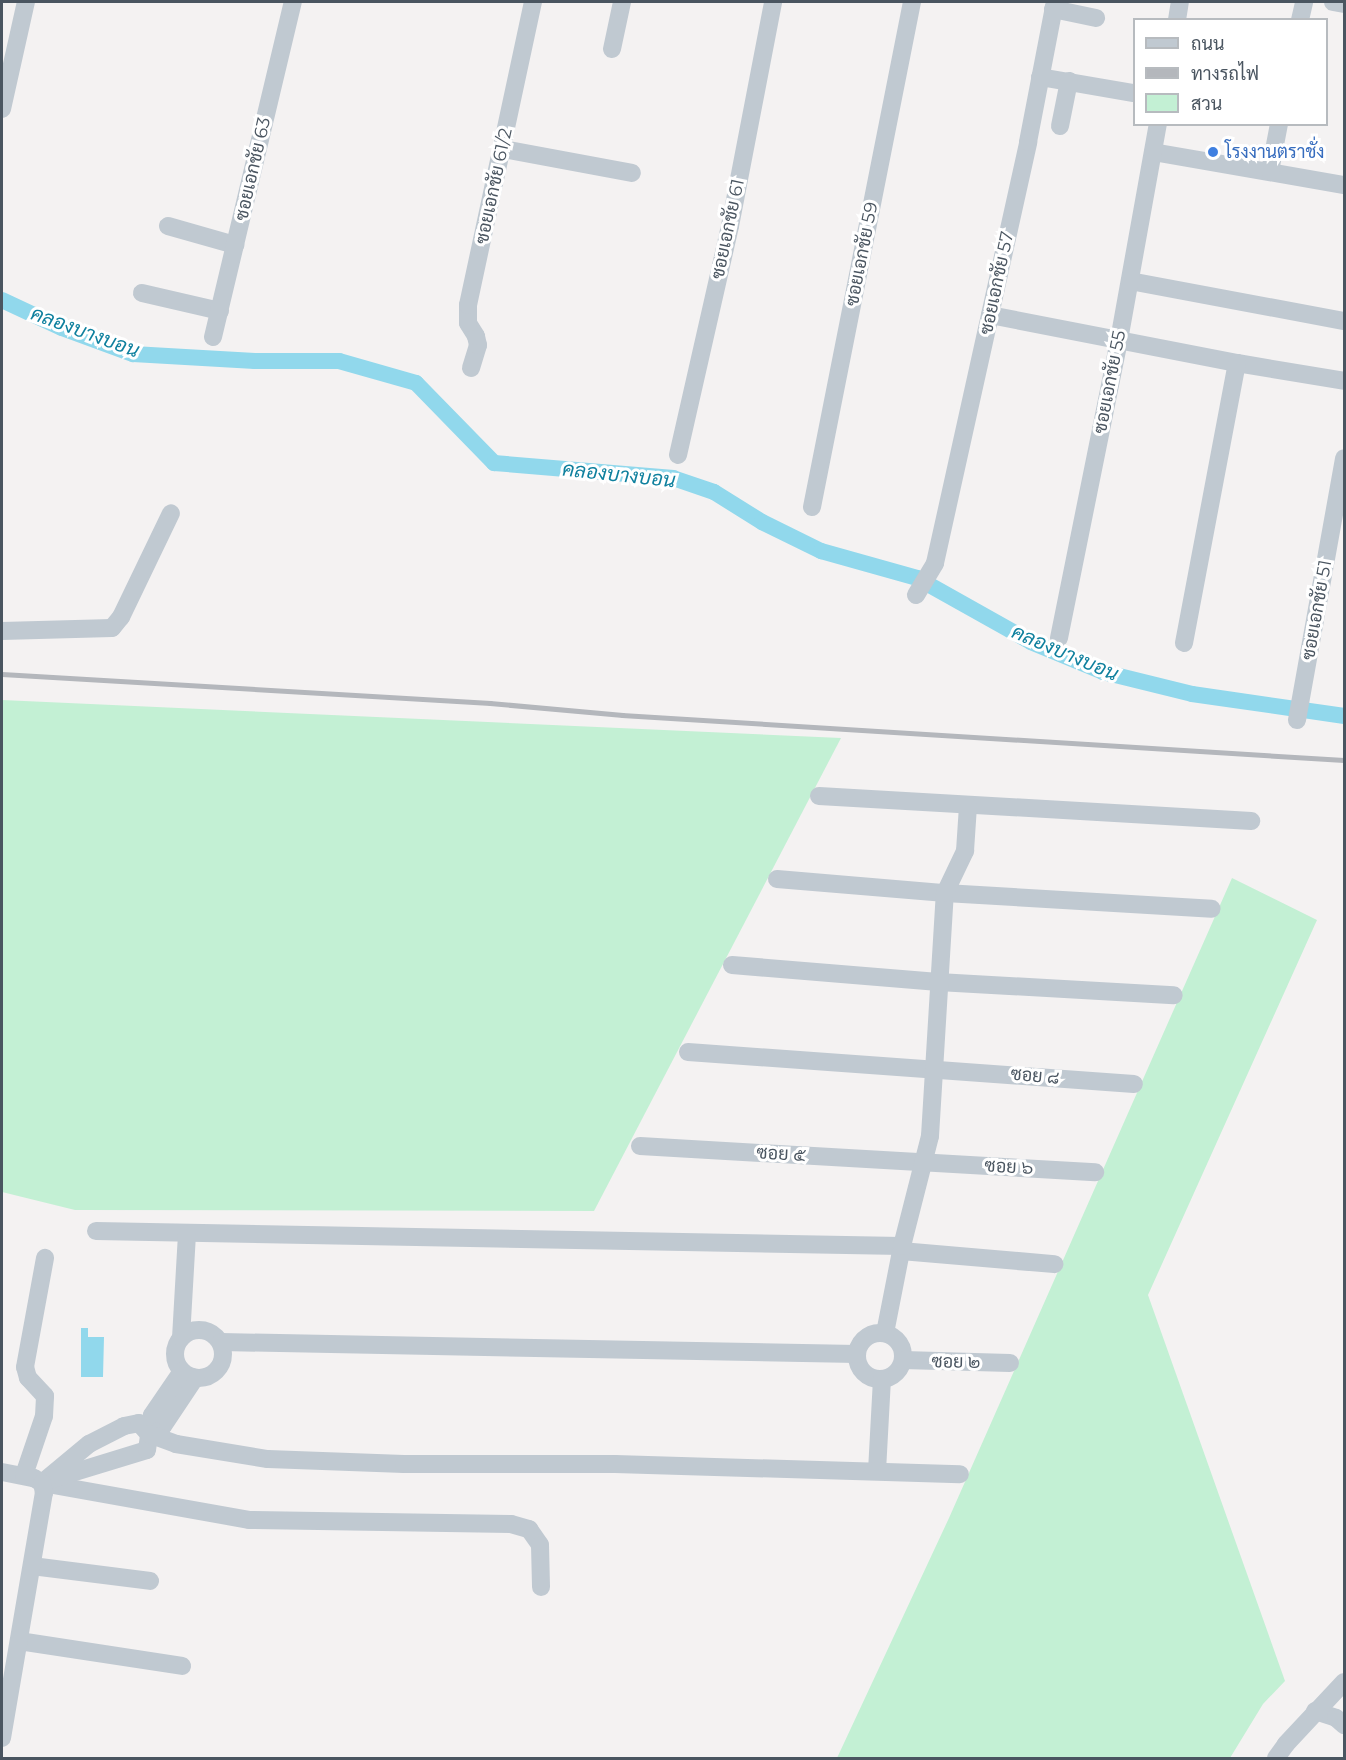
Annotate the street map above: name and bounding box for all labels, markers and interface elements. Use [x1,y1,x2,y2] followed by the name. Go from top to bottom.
[1133,18,1328,126] legend
[1191,33,1224,55] text: ถนน
[1191,63,1259,85] text: ทางรถไฟ
[1191,93,1222,115] text: สวน
[231,115,275,223] street label: ซอยเอกชัย 63
[471,126,517,246] street label: ซอยเอกชัย 61/2
[1225,141,1325,163] place label: โรงงานตราชั่ง
[1206,145,1220,159] marker: โรงงานตราชั่ง
[707,177,749,281] street label: ซอยเอกชัย 61
[841,200,883,308] street label: ซอยเอกชัย 59
[976,229,1018,337] street label: ซอยเอกชัย 57
[28,301,142,363] water label: คลองบางบอน
[1089,329,1131,435] street label: ซอยเอกชัย 55
[561,457,677,493] water label: คลองบางบอน
[1298,558,1336,662] street label: ซอยเอกชัย 51
[1008,620,1122,686] water label: คลองบางบอน
[1010,1063,1060,1089] street label: ซอย ๘
[756,1142,806,1166] street label: ซอย ๕
[984,1155,1034,1179] street label: ซอย ๖
[931,1351,981,1373] street label: ซอย ๒

